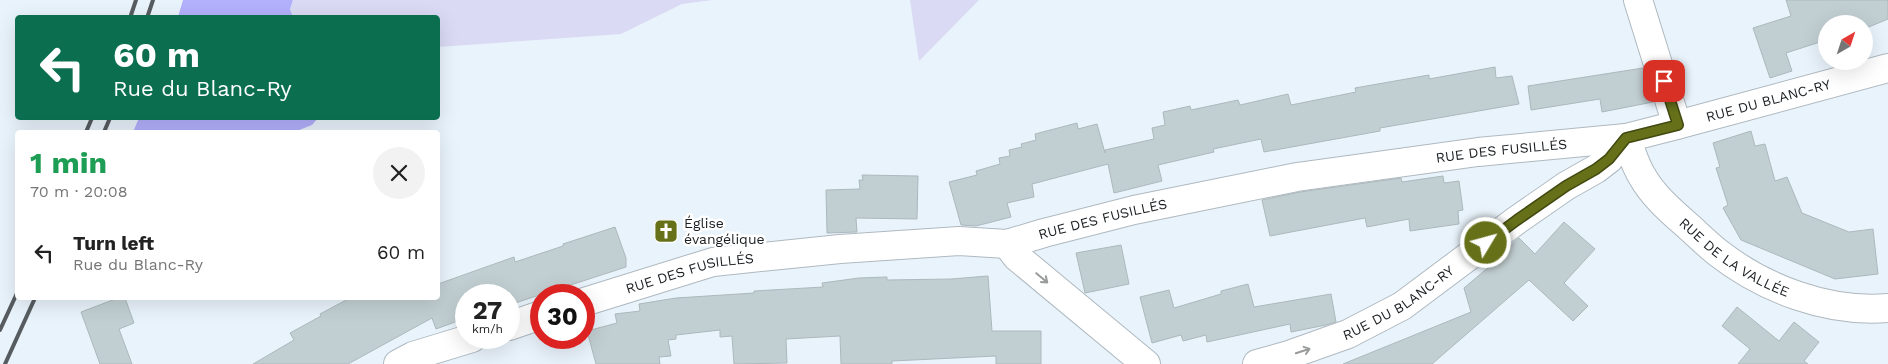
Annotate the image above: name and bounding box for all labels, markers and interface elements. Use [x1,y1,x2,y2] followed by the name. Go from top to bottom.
[1818,15,1872,70] north arrow
[1818,15,1873,70] map controls
[113,34,200,76] text: 60 m
[30,35,95,100] icon: left
[1643,60,1685,102] pin
[1650,67,1678,95] icon: arrive
[113,76,292,101] text: Rue du Blanc-Ry
[1704,76,1832,125] street label: RUE DU BLANC-RY
[1435,136,1568,166] street label: RUE DES FUSILLÉS
[30,145,107,180] text: 1 min
[373,147,425,199] button: close
[30,182,128,201] text: 70 m · 20:08
[1036,196,1168,242] street label: RUE DES FUSILLÉS
[1676,214,1792,300] street label: RUE DE LA VALLÉE
[684,215,765,247] place label: Église évangélique
[1459,216,1511,268] position arrow
[653,218,679,244] church icon: Église évangélique
[73,232,154,255] text: Turn left
[30,239,58,267] icon: left
[377,241,425,264] text: 60 m
[624,250,755,297] street label: RUE DES FUSILLÉS
[73,255,203,274] text: Rue du Blanc-Ry
[1341,262,1457,343] street label: RUE DU BLANC-RY
[1035,272,1048,283] one-way arrow
[530,284,595,349] speed limit sign: 30
[473,296,502,325] text: 27
[472,322,503,336] text: km/h
[1295,345,1311,355] one-way arrow

